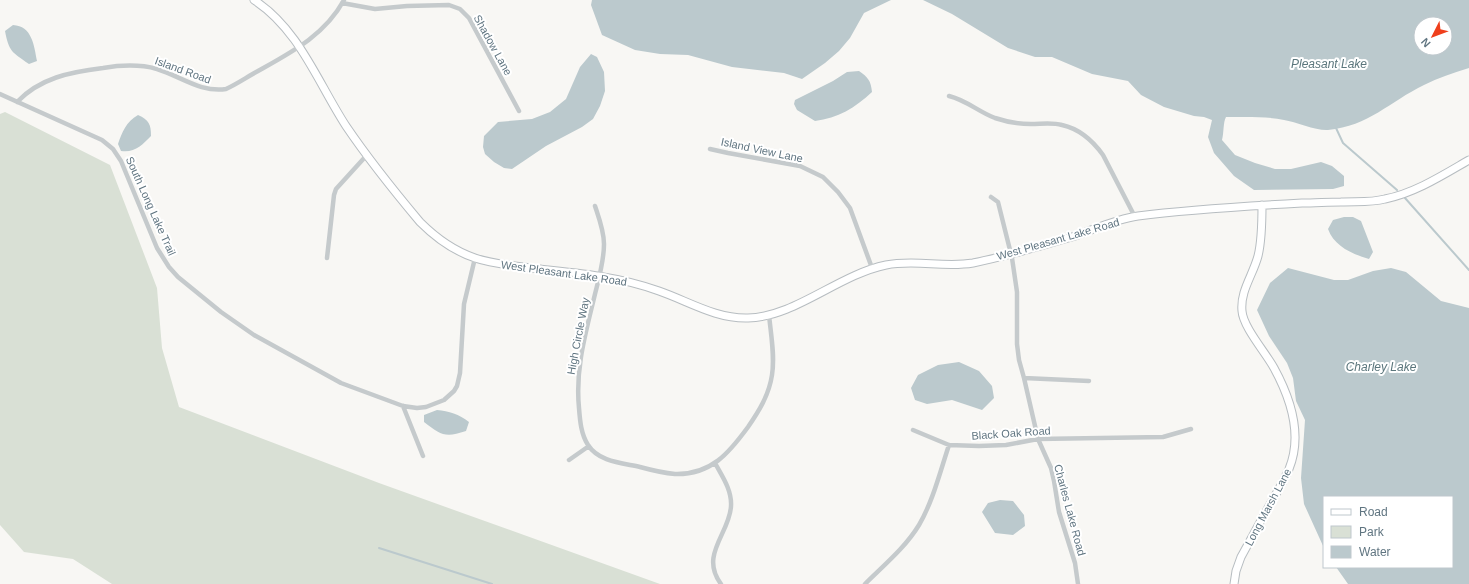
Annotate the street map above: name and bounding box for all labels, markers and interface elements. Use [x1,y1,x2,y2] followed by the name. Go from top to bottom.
[471,13,515,77] street label: Shadow Lane
[1413,16,1453,56] north arrow
[1418,36,1433,50] text: N
[153,54,213,86] street label: Island Road
[1291,57,1367,71] water label: Pleasant Lake
[720,135,804,165] street label: Island View Lane
[124,155,178,257] street label: South Long Lake Trail
[995,216,1121,262] street label: West Pleasant Lake Road
[500,258,628,288] street label: West Pleasant Lake Road
[565,296,591,376] street label: High Circle Way
[1346,360,1417,374] water label: Charley Lake
[971,424,1051,442] street label: Black Oak Road
[1052,463,1088,557] street label: Charles Lake Road
[1243,466,1293,548] street label: Long Marsh Lane
[1323,496,1453,568] legend
[1359,505,1388,519] text: Road
[1359,525,1385,539] text: Park
[1359,545,1391,559] text: Water

